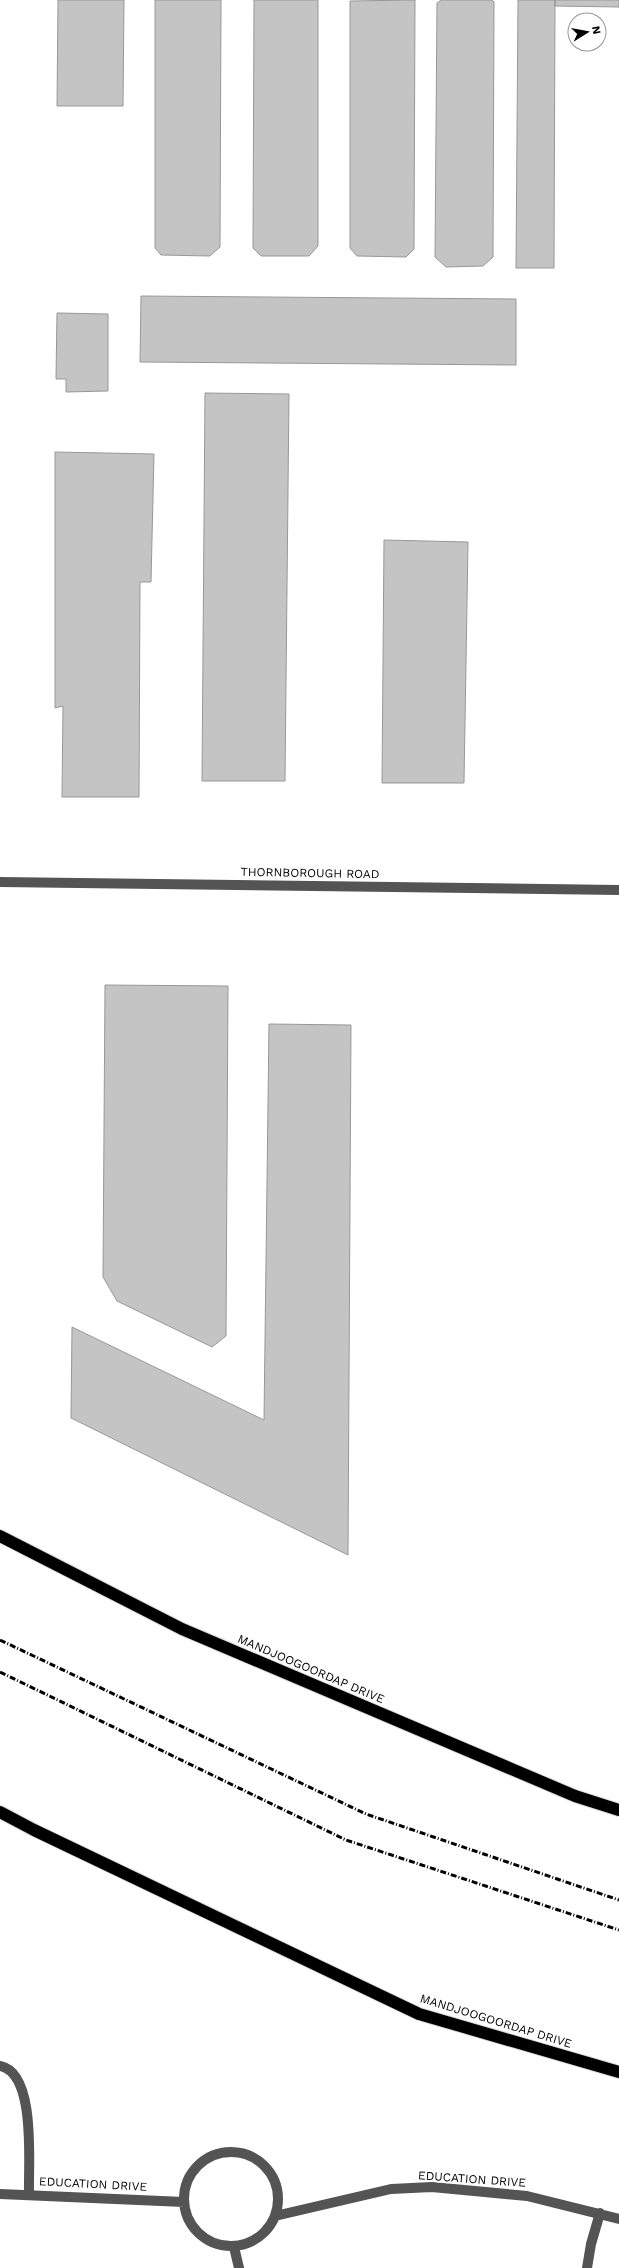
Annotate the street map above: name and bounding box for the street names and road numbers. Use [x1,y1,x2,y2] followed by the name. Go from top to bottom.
[240,865,380,881] street label: THORNBOROUGH ROAD
[236,1632,387,1706] street label: MANDJOOGOORDAP DRIVE
[418,1991,574,2051] street label: MANDJOOGOORDAP DRIVE
[418,2168,527,2190] street label: EDUCATION DRIVE
[39,2174,148,2194] street label: EDUCATION DRIVE

